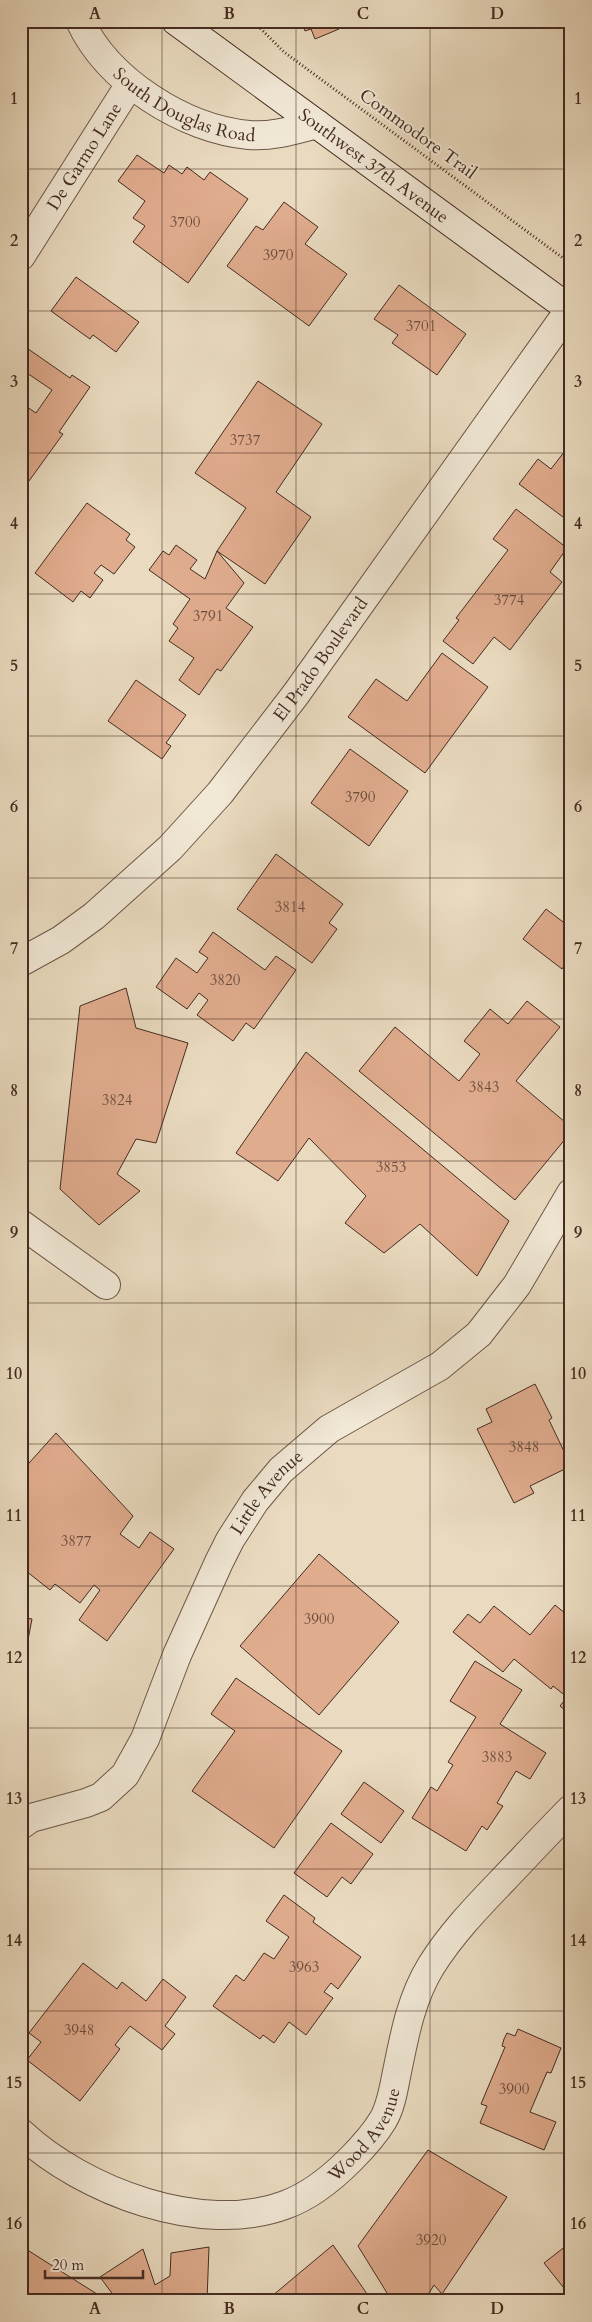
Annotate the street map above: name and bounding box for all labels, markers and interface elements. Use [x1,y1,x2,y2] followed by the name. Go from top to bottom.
[89,3,101,25] text: A
[223,3,235,25] text: B
[357,3,369,25] text: C
[490,3,504,25] text: D
[108,62,257,148] street label: South Douglas Road
[354,83,482,185] street label: Commodore Trail
[10,88,18,110] text: 1
[574,88,582,110] text: 1
[41,98,128,215] street label: De Garmo Lane
[293,102,454,229] street label: Southwest 37th Avenue
[170,212,201,232] house number: 3700
[10,230,18,252] text: 2
[574,230,582,252] text: 2
[263,245,294,265] house number: 3970
[406,316,436,336] house number: 3701
[10,371,18,393] text: 3
[574,371,582,393] text: 3
[230,430,261,450] house number: 3737
[10,513,18,535] text: 4
[574,513,582,535] text: 4
[494,590,525,610] house number: 3774
[267,592,374,726] street label: El Prado Boulevard
[193,606,223,626] house number: 3791
[10,655,18,677] text: 5
[574,655,582,677] text: 5
[345,787,376,807] house number: 3790
[10,796,18,818] text: 6
[574,796,582,818] text: 6
[275,897,306,917] house number: 3814
[10,938,18,960] text: 7
[574,938,582,960] text: 7
[210,970,241,990] house number: 3820
[469,1077,499,1097] house number: 3843
[10,1080,18,1102] text: 8
[574,1080,582,1102] text: 8
[102,1090,133,1110] house number: 3824
[376,1157,406,1177] house number: 3853
[10,1222,18,1244] text: 9
[574,1222,582,1244] text: 9
[6,1363,22,1385] text: 10
[570,1363,586,1385] text: 10
[509,1437,539,1457] house number: 3848
[224,1444,308,1539] street label: Little Avenue
[6,1505,22,1527] text: 11
[570,1505,586,1527] text: 11
[61,1531,92,1551] house number: 3877
[304,1609,335,1629] house number: 3900
[6,1647,22,1669] text: 12
[570,1647,586,1669] text: 12
[482,1747,512,1767] house number: 3883
[6,1788,22,1810] text: 13
[570,1788,586,1810] text: 13
[6,1930,22,1952] text: 14
[570,1930,586,1952] text: 14
[289,1957,319,1977] house number: 3963
[64,2020,94,2040] house number: 3948
[6,2072,22,2094] text: 15
[570,2072,586,2094] text: 15
[499,2079,530,2099] house number: 3900
[322,2085,406,2188] street label: Wood Avenue
[6,2213,22,2235] text: 16
[570,2213,586,2235] text: 16
[416,2230,447,2250] house number: 3920
[45,2247,142,2279] scale bar
[52,2255,84,2275] text: 20 m
[89,2298,101,2320] text: A
[223,2298,235,2320] text: B
[357,2298,369,2320] text: C
[490,2298,504,2320] text: D

